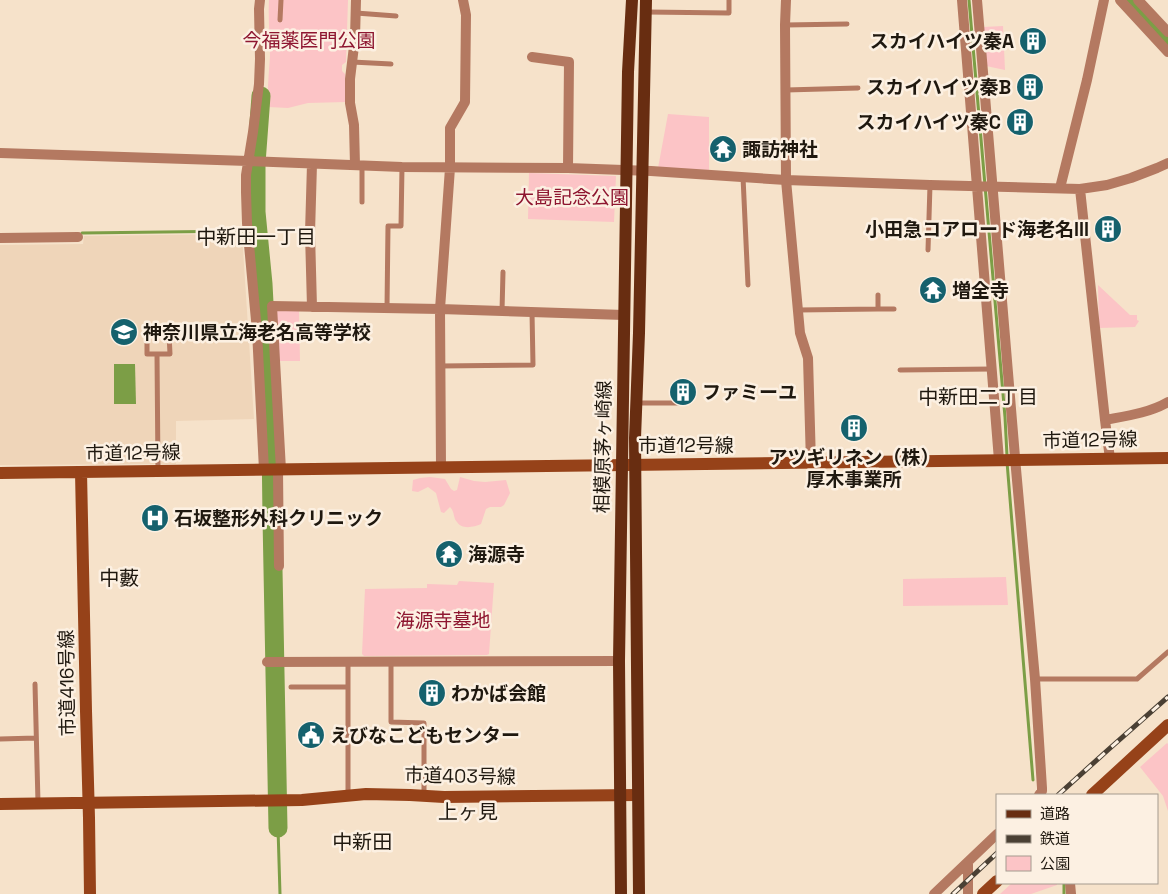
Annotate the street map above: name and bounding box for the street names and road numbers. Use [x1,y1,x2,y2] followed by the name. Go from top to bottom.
[589,380,617,514] street label: 相模原茅ヶ崎線
[1042,427,1138,453] street label: 市道12号線
[638,433,734,458] street label: 市道12号線
[85,440,181,466] street label: 市道12号線
[54,629,80,737] street label: 市道416号線
[404,763,516,789] street label: 市道403号線

